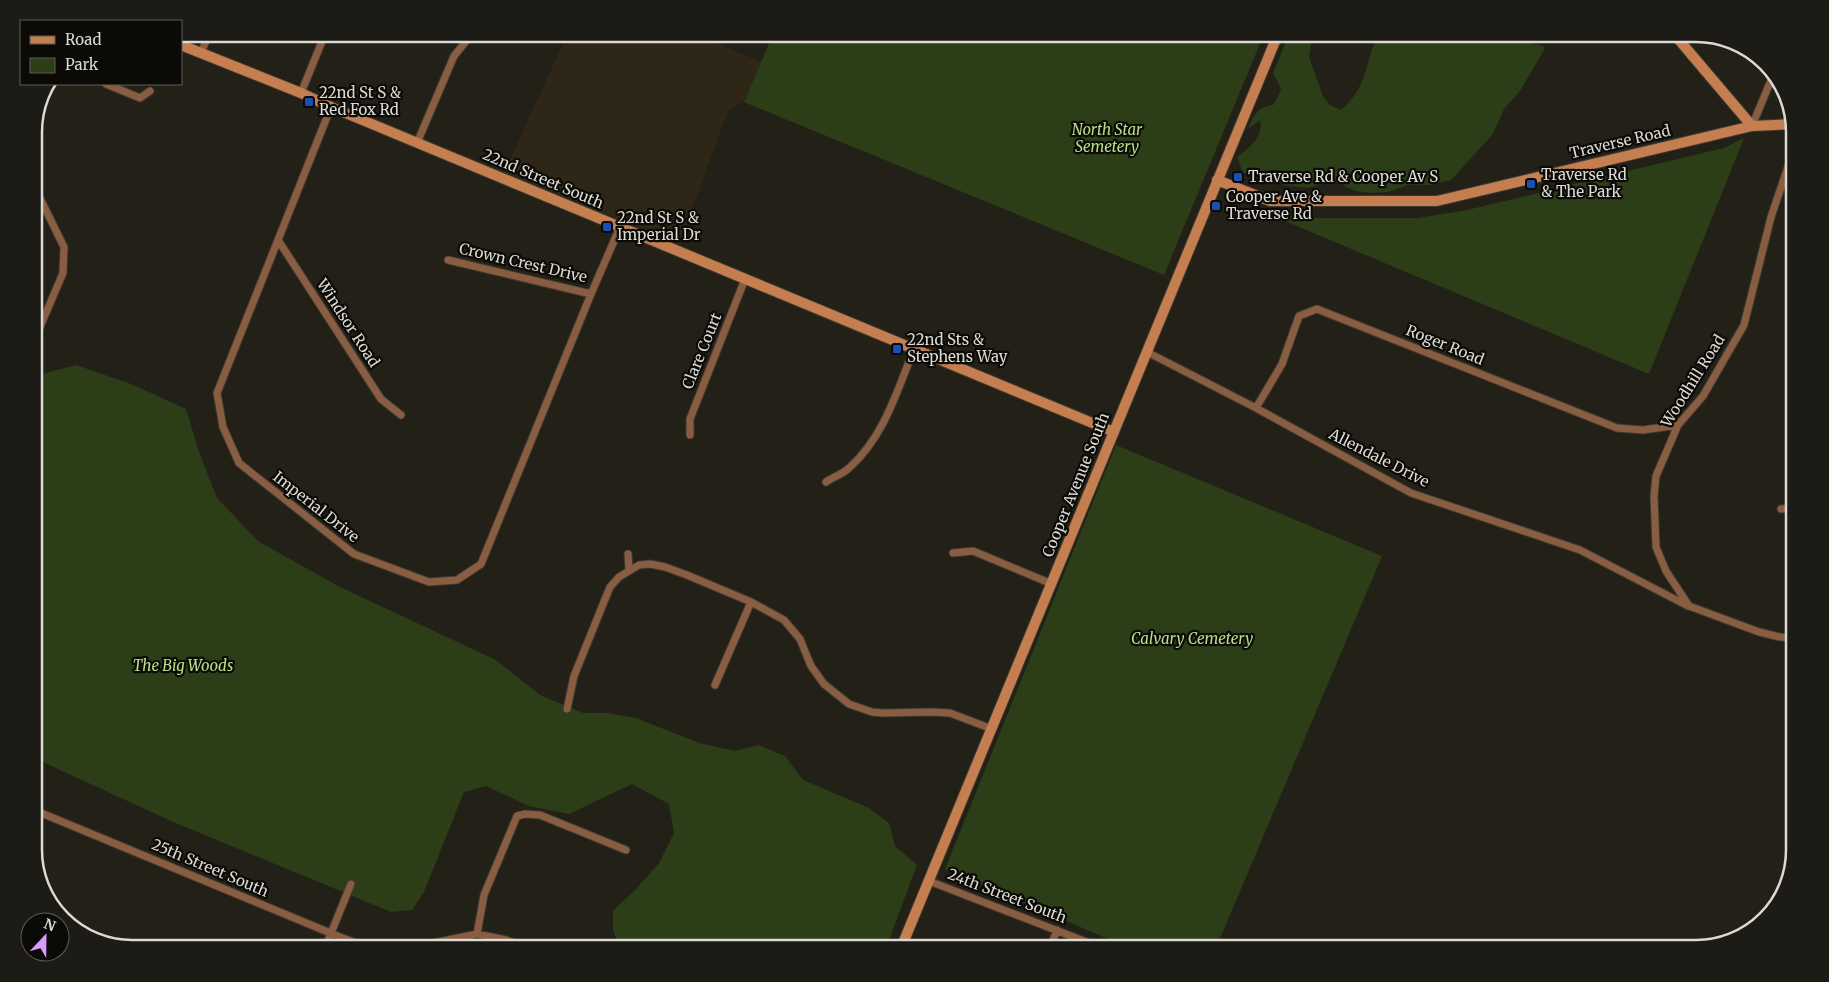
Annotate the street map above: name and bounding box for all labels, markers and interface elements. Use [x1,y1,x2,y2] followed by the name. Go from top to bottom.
[20,20,182,85] legend
[65,30,101,49] text: Road
[65,55,99,74] text: Park
[319,83,402,119] place label: 22nd St S & Red Fox Rd
[303,96,315,108] marker: 22nd St S & Red Fox Rd
[1072,120,1143,156] park label: North Star Semetery
[1568,121,1672,162] street label: Traverse Road
[480,145,606,213] street label: 22nd Street South
[1541,165,1627,201] place label: Traverse Rd & The Park
[1248,167,1438,186] place label: Traverse Rd & Cooper Av S
[1232,171,1244,183] marker: Traverse Rd & Cooper Av S
[1525,178,1537,190] marker: Traverse Rd & The Park
[1226,187,1323,223] place label: Cooper Ave & Traverse Rd
[1210,200,1222,212] marker: Cooper Ave & Traverse Rd
[617,208,701,244] place label: 22nd St S & Imperial Dr
[601,221,613,233] marker: 22nd St S & Imperial Dr
[457,239,589,287] street label: Crown Crest Drive
[312,274,384,370] street label: Windsor Road
[678,310,725,392] street label: Clare Court
[1403,320,1487,369] street label: Roger Road
[907,330,1008,366] place label: 22nd Sts & Stephens Way
[1656,331,1729,431] street label: Woodhill Road
[891,343,903,355] marker: 22nd Sts & Stephens Way
[1038,410,1113,560] street label: Cooper Avenue South
[1325,424,1433,491] street label: Allendale Drive
[269,467,363,546] street label: Imperial Drive
[1131,629,1253,648] park label: Calvary Cemetery
[133,656,233,675] park label: The Big Woods
[149,834,272,901] street label: 25th Street South
[945,864,1069,927] street label: 24th Street South
[20,912,70,962] north arrow
[41,915,58,935] text: N

